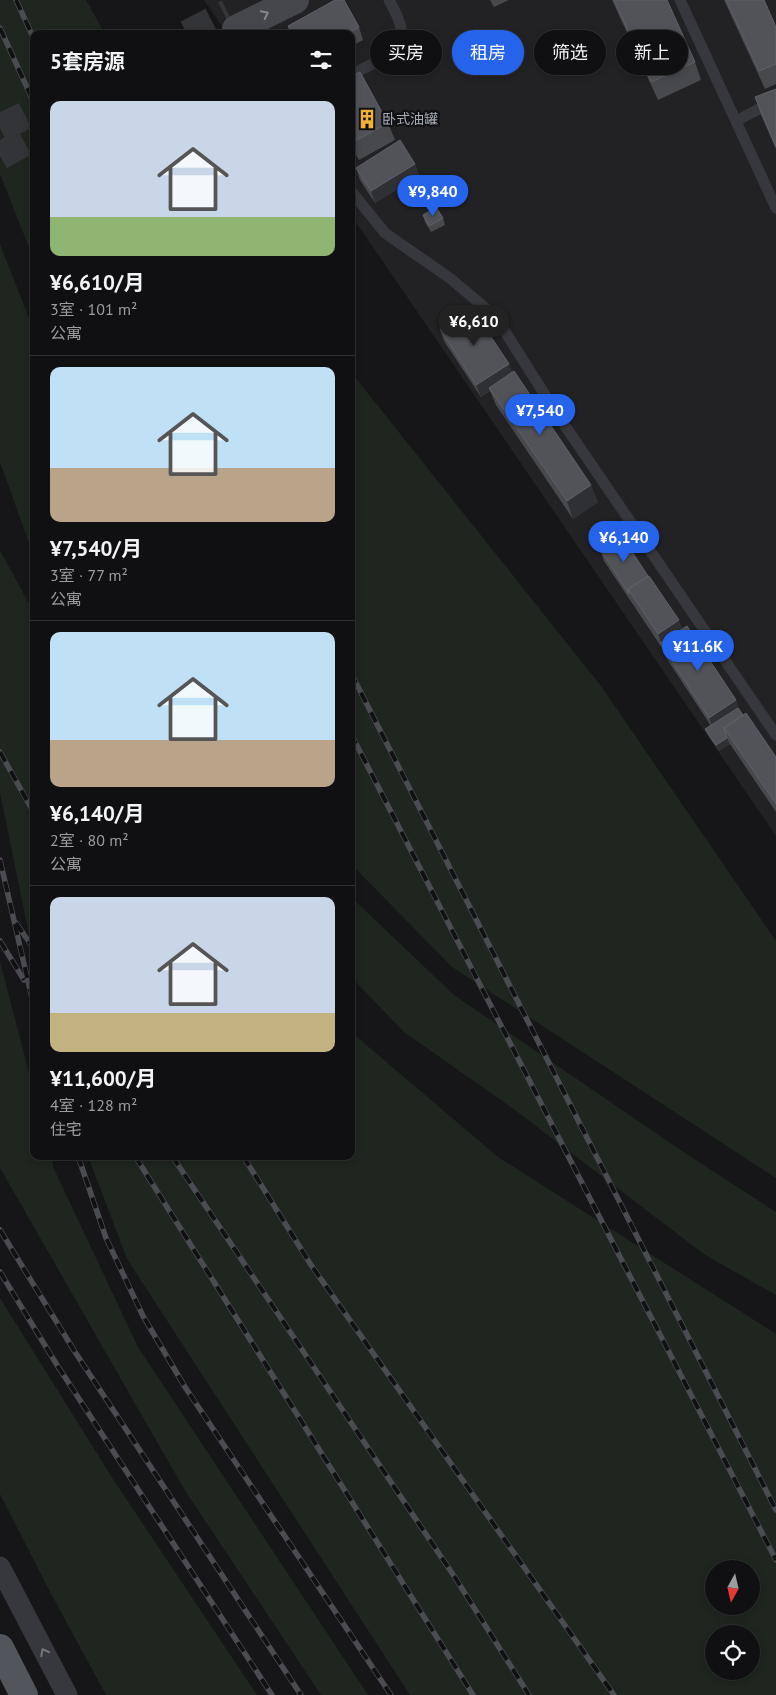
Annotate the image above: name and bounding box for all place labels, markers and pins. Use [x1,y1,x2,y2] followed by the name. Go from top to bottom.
[356,108,378,130] building icon: 卧式油罐
[382,110,438,128] place label: 卧式油罐
[392,174,474,217] pin: ¥9,840
[433,304,515,347] pin: ¥6,610
[499,394,581,436] pin: ¥7,540
[583,520,665,563] pin: ¥6,140
[657,630,739,672] pin: ¥11.6K

